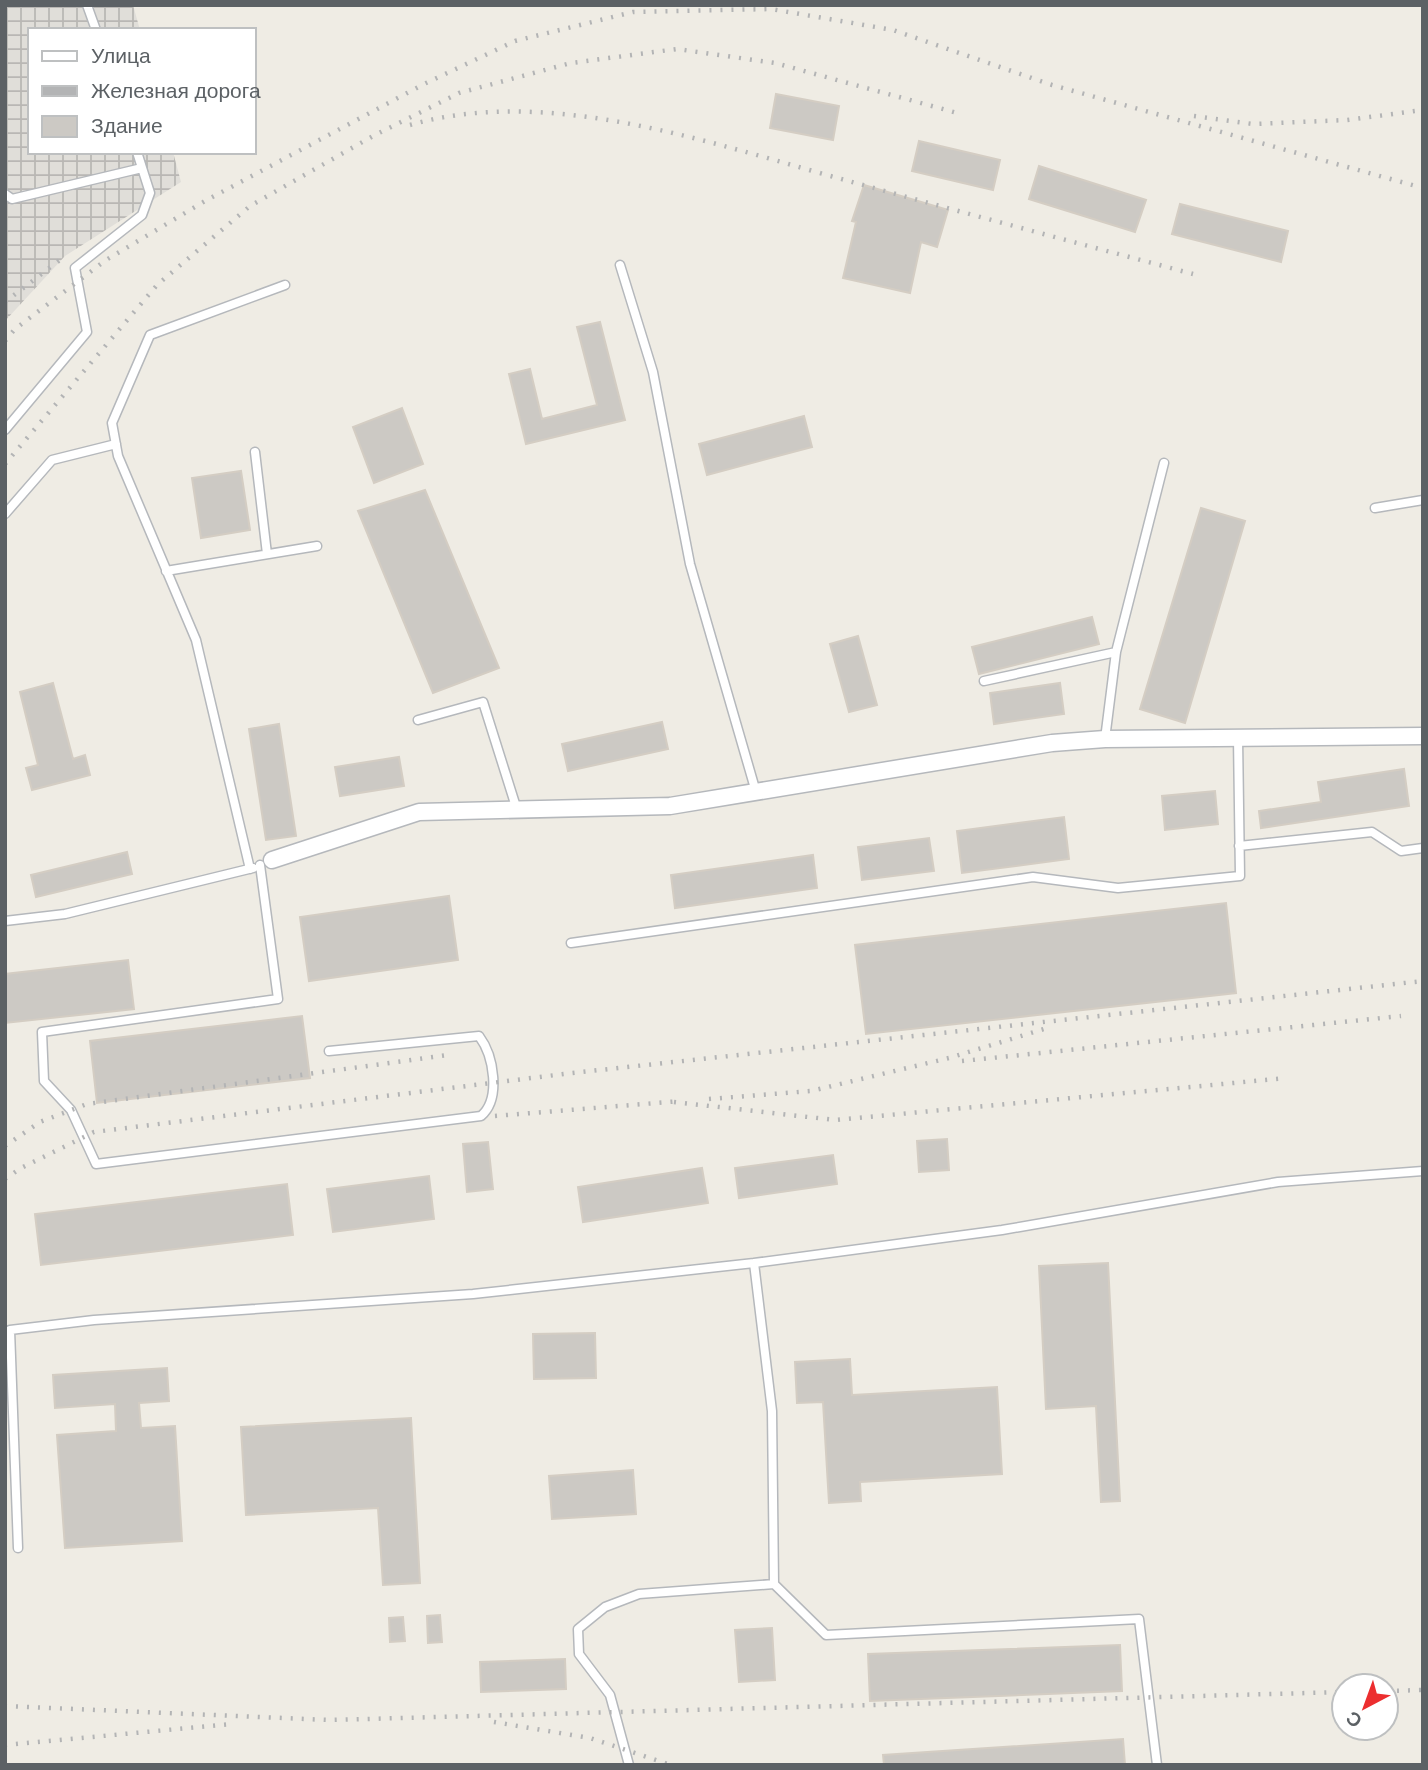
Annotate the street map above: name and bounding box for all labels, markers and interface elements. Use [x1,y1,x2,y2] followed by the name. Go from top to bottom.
[28,28,256,154] legend
[91,42,151,70] text: Улица
[91,77,261,105] text: Железная дорога
[91,112,163,140] text: Здание
[1330,1672,1400,1742] north arrow
[1341,1705,1368,1733] text: С

